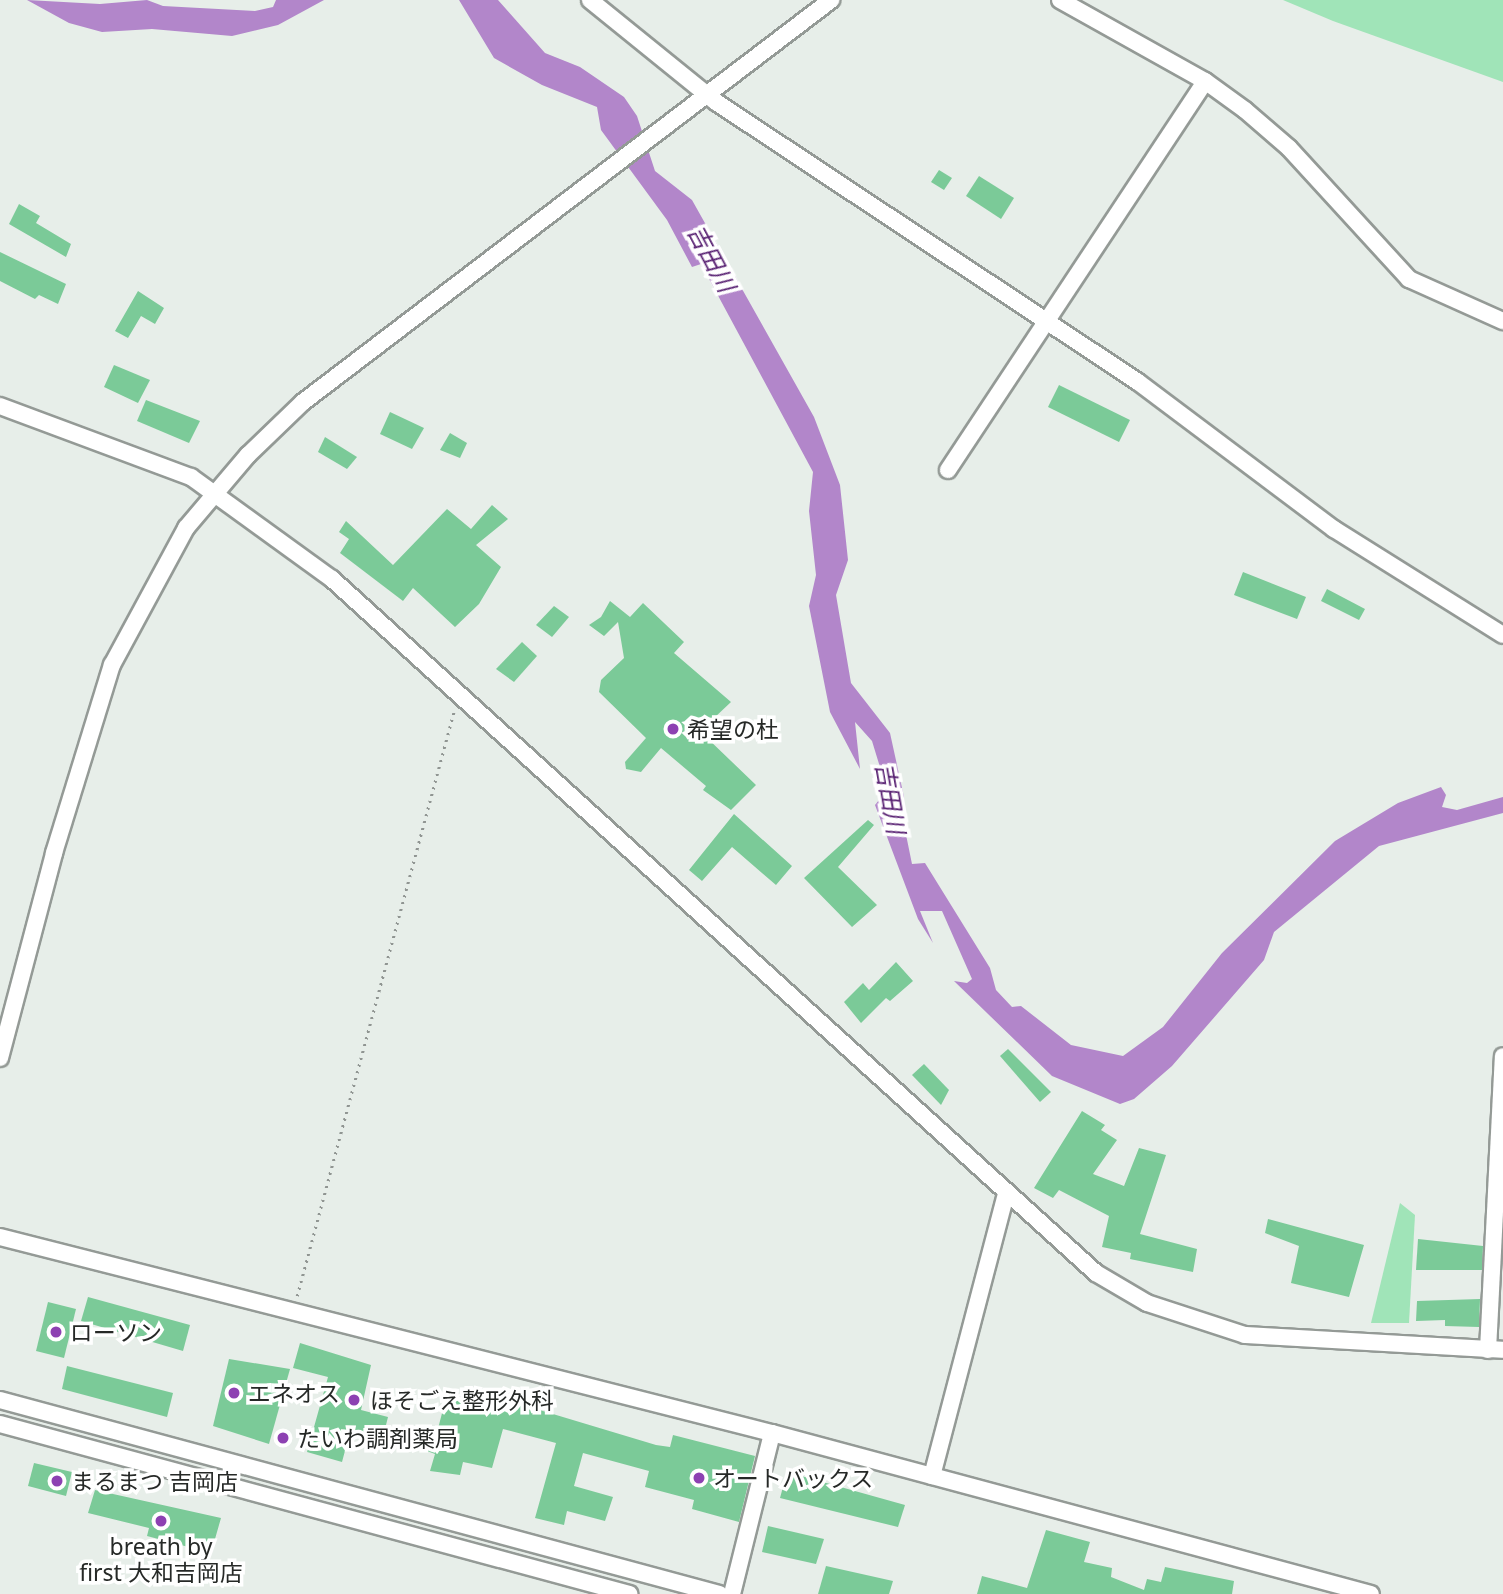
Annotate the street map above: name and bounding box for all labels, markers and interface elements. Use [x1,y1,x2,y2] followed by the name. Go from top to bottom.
[682,219,742,297] water label: 吉田川
[687,715,779,743] place label: 希望の杜
[665,721,681,737] marker: 希望の杜
[871,760,911,836] water label: 吉田川
[70,1318,162,1346] place label: ローソン
[48,1324,64,1340] marker: ローソン
[248,1379,340,1407] place label: エネオス
[226,1385,242,1401] marker: エネオス
[370,1386,554,1414] place label: ほそごえ整形外科
[344,1390,364,1410] marker: ほそごえ整形外科
[297,1424,458,1452] place label: たいわ調剤薬局
[275,1430,291,1446] marker: たいわ調剤薬局
[713,1464,874,1492] place label: オートバックス
[71,1467,238,1495] place label: まるまつ 吉岡店
[691,1470,707,1486] marker: オートバックス
[49,1473,65,1489] marker: まるまつ 吉岡店
[153,1513,169,1529] marker: breath by first 大和吉岡店
[79,1532,243,1586] place label: breath by first 大和吉岡店

